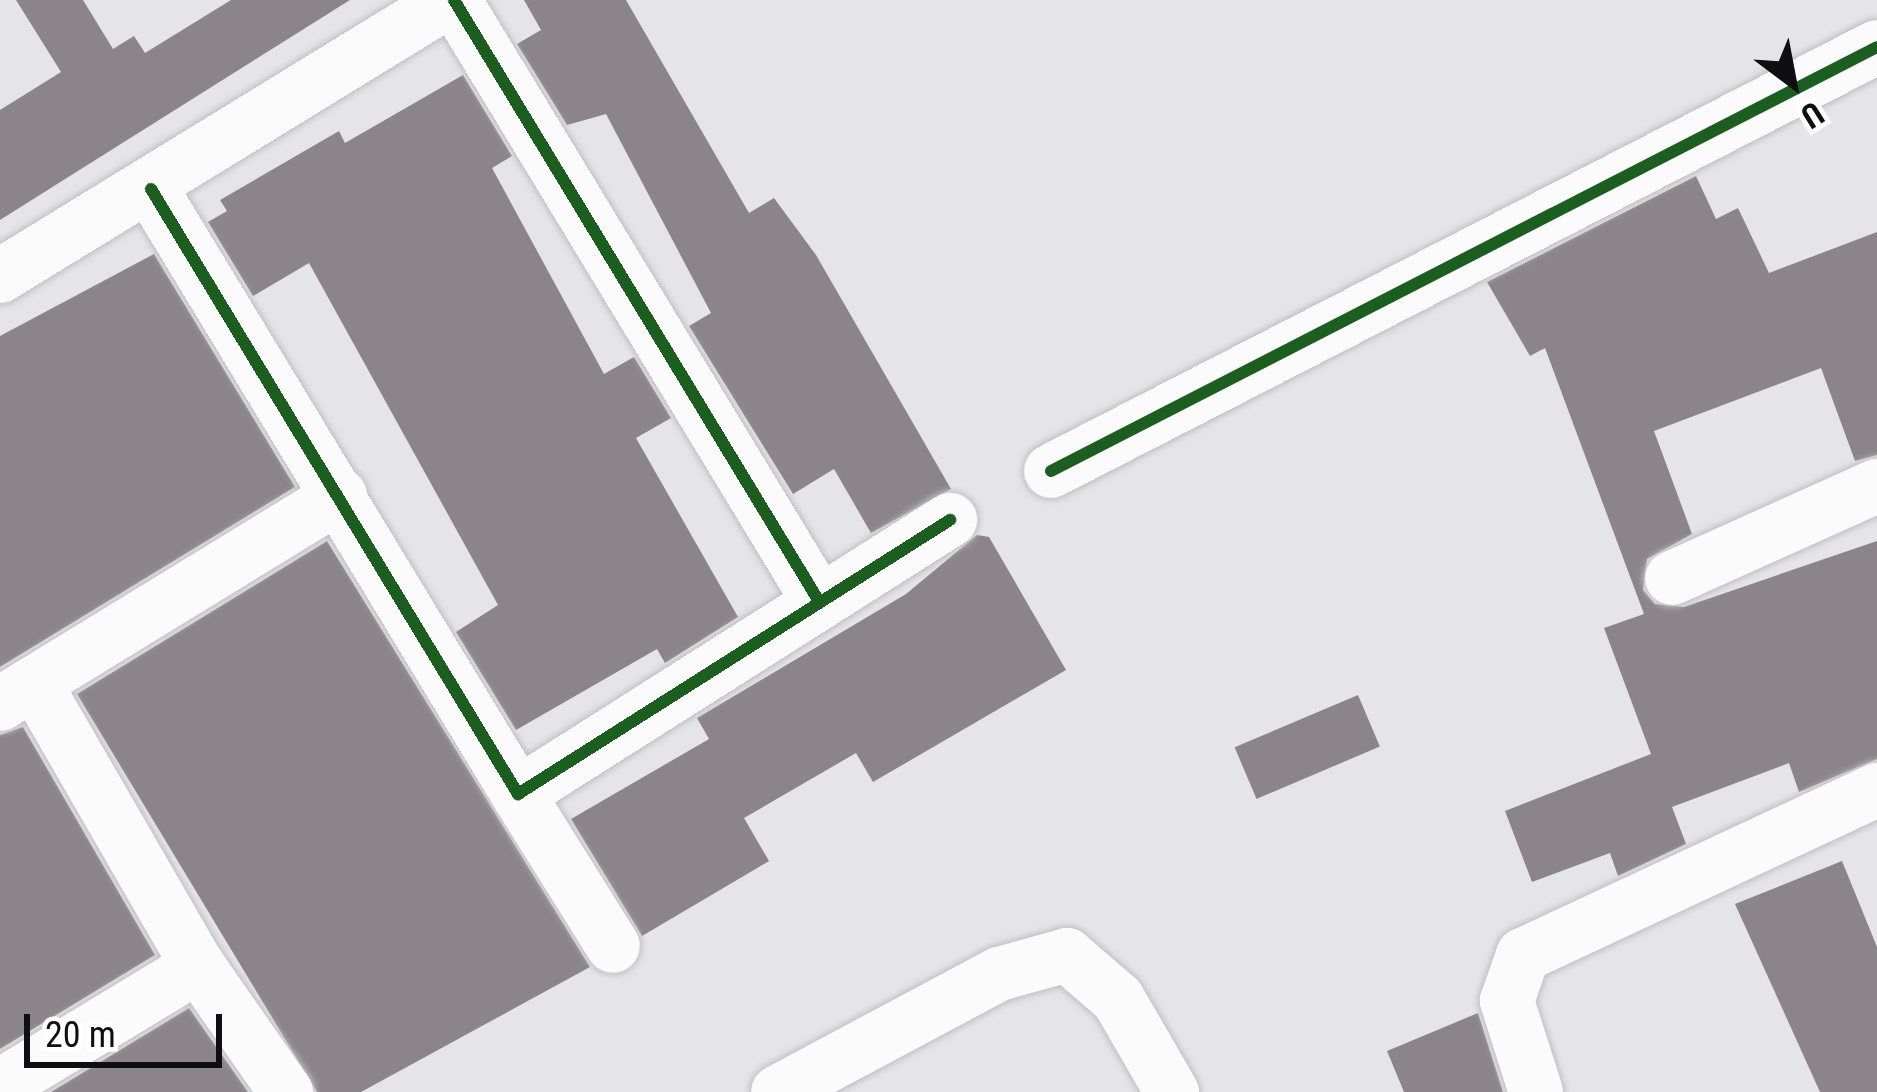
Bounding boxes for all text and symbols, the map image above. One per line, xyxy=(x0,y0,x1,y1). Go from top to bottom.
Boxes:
north arrow xyxy=(1733,24,1853,144)
text: U xyxy=(1794,93,1831,136)
scale bar xyxy=(30,990,228,1064)
text: 20 m xyxy=(45,1014,116,1056)

